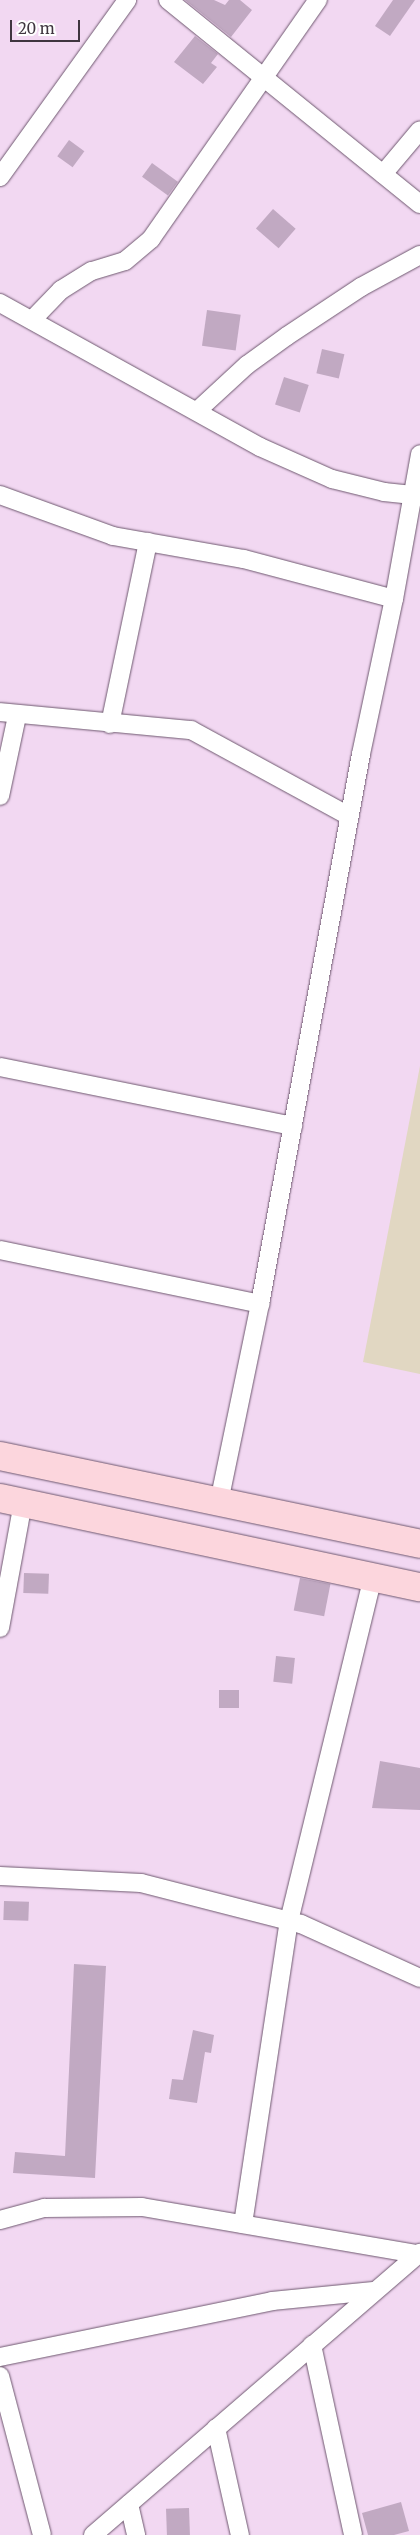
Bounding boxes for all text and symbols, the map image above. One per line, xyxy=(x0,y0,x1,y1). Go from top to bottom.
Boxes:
scale bar xyxy=(12,10,82,42)
text: 20 m xyxy=(18,19,55,38)

